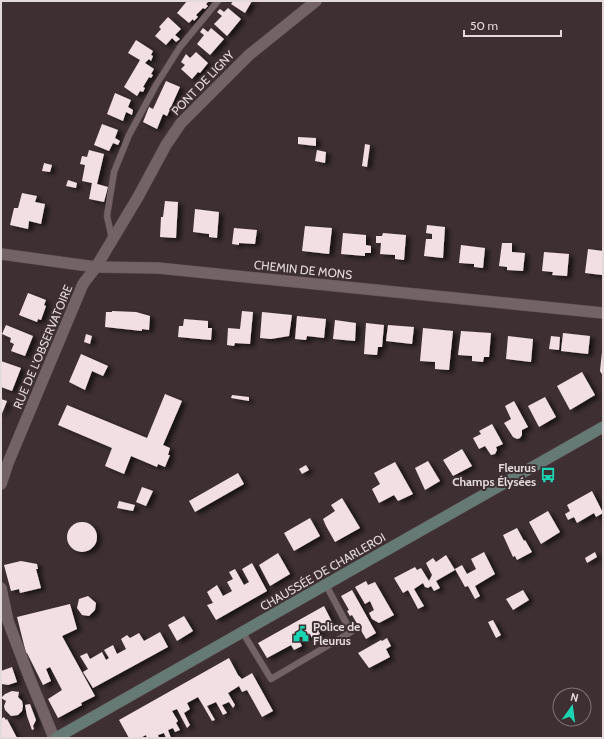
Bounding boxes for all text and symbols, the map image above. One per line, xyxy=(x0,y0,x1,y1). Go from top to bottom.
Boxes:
scale bar xyxy=(464,12,561,38)
text: 50 m xyxy=(470,18,498,33)
street label: PONT DE LIGNY xyxy=(168,47,237,118)
street label: CHEMIN DE MONS xyxy=(253,257,353,282)
street label: RUE DE L'OBSERVATOIRE xyxy=(10,282,76,411)
place label: Fleurus Champs Élysées xyxy=(452,460,536,489)
bus stop icon: Fleurus Champs Élysées xyxy=(539,466,557,484)
street label: CHAUSSÉE DE CHARLEROI xyxy=(257,529,388,614)
place label: Police de Fleurus xyxy=(313,619,360,648)
public building icon: Police de Fleurus xyxy=(292,625,310,643)
north arrow xyxy=(552,687,592,727)
text: N xyxy=(569,690,580,705)

